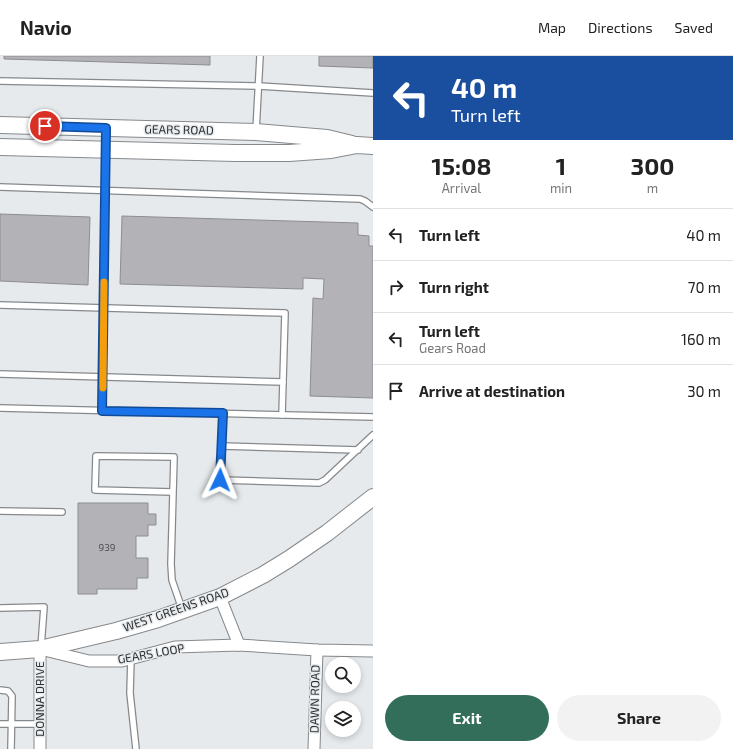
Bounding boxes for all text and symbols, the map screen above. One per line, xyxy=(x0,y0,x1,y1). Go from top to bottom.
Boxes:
text: Navio xyxy=(20,16,72,39)
text: Map xyxy=(538,19,566,36)
text: Directions xyxy=(588,19,653,36)
text: Saved xyxy=(675,19,713,36)
text: 40 m xyxy=(451,70,517,104)
icon: left xyxy=(385,72,437,124)
text: Turn left xyxy=(451,104,521,126)
pin xyxy=(28,109,62,143)
icon: arrive xyxy=(34,115,56,137)
street label: GEARS ROAD xyxy=(144,121,214,137)
text: 15:08 xyxy=(432,151,491,180)
text: 1 xyxy=(556,151,566,180)
text: 300 xyxy=(631,151,674,180)
text: Arrival xyxy=(442,180,481,196)
text: min xyxy=(550,180,572,196)
text: m xyxy=(647,180,658,196)
icon: left xyxy=(385,224,407,246)
text: Turn left xyxy=(419,226,480,244)
text: 40 m xyxy=(686,226,721,244)
icon: right xyxy=(385,276,407,298)
text: Turn right xyxy=(419,278,489,296)
text: 70 m xyxy=(688,278,721,296)
text: Turn left xyxy=(419,322,480,340)
icon: left xyxy=(385,328,407,350)
text: 160 m xyxy=(681,330,721,348)
text: Gears Road xyxy=(419,340,486,356)
icon: arrive xyxy=(385,380,407,402)
text: Arrive at destination xyxy=(419,382,565,400)
text: 30 m xyxy=(687,382,721,400)
position arrow xyxy=(199,459,241,501)
house number: 939 xyxy=(99,541,116,553)
street label: WEST GREENS ROAD xyxy=(121,584,231,634)
street label: GEARS LOOP xyxy=(116,640,185,666)
map controls xyxy=(325,657,361,737)
button: search xyxy=(325,657,361,693)
street label: DONNA DRIVE xyxy=(32,661,46,737)
street label: DAWN ROAD xyxy=(306,665,322,733)
button: Exit xyxy=(385,695,549,741)
button: Share xyxy=(557,695,721,741)
button: layers xyxy=(325,701,361,737)

